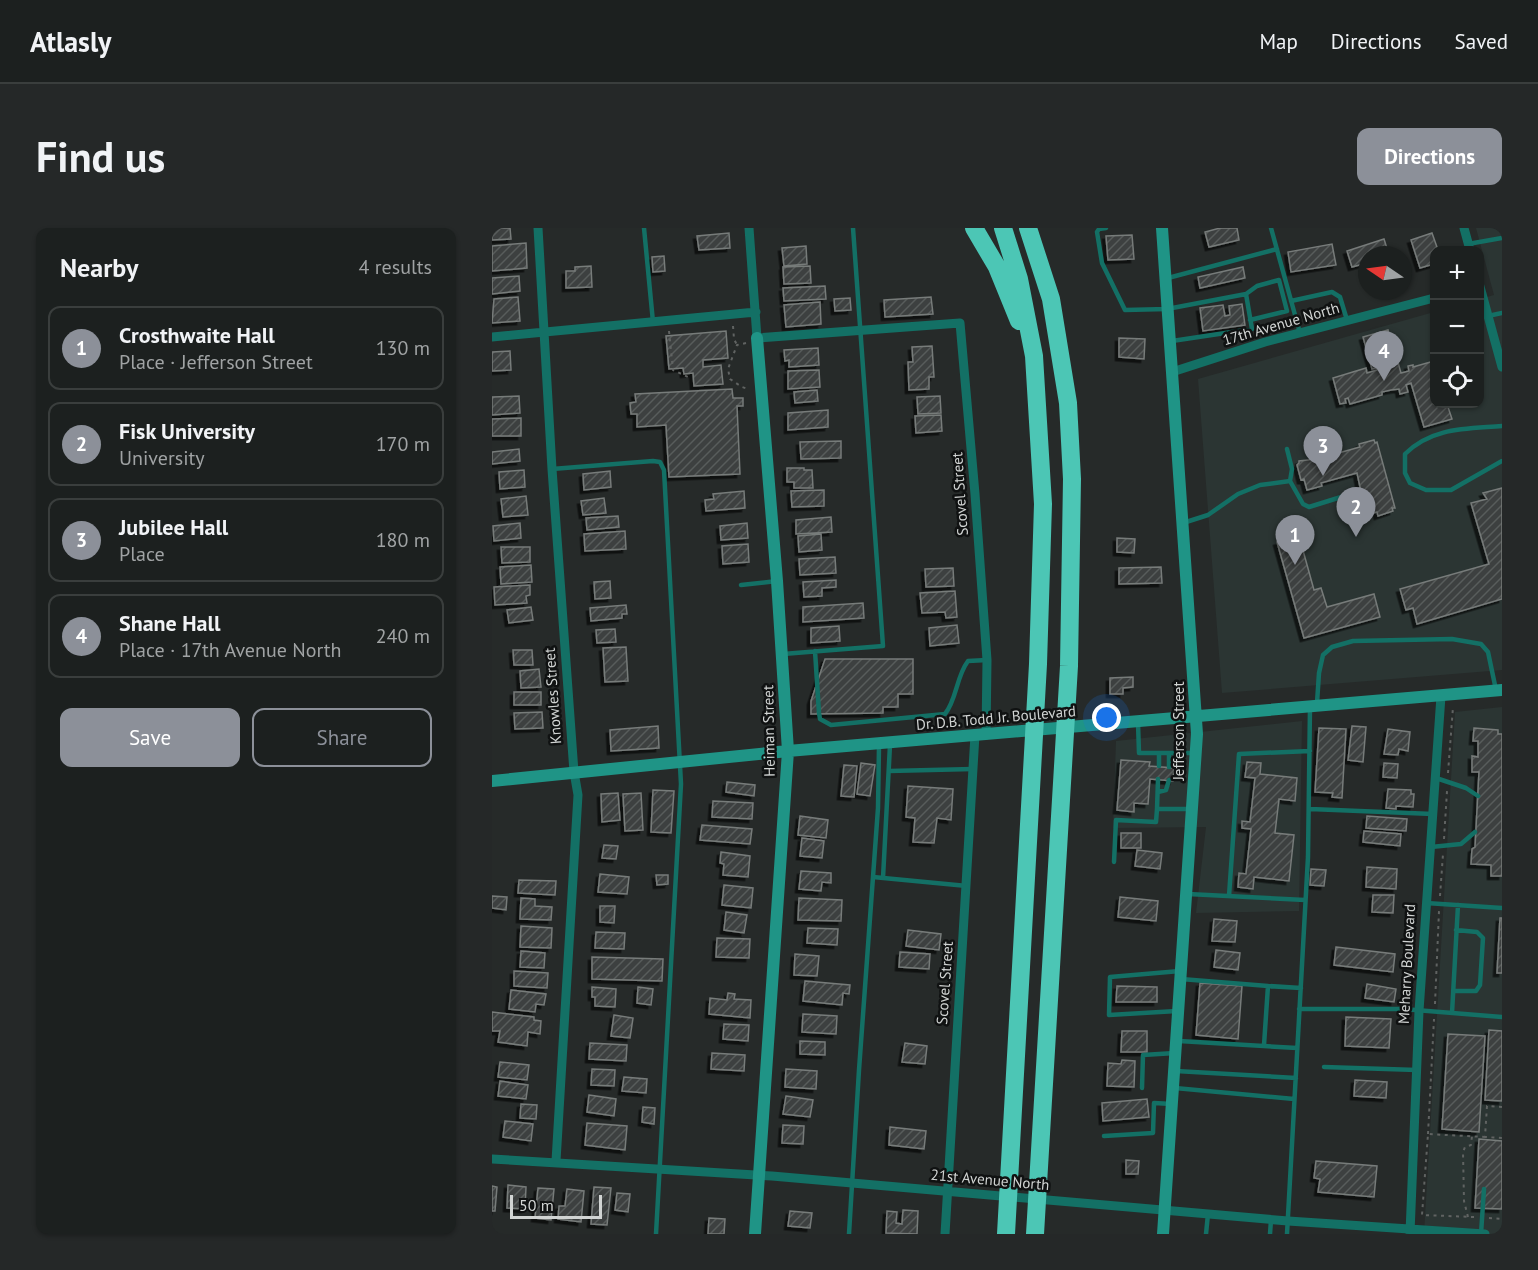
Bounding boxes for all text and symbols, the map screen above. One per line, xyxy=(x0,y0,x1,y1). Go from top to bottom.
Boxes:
text: Atlasly xyxy=(30,23,112,60)
text: Map xyxy=(1259,28,1298,55)
text: Directions xyxy=(1331,28,1422,55)
text: Saved xyxy=(1455,28,1508,55)
button: Directions xyxy=(1357,128,1502,185)
text: Find us xyxy=(36,129,165,184)
north arrow xyxy=(1358,246,1412,300)
map controls xyxy=(1430,246,1484,408)
button: + xyxy=(1430,246,1484,300)
text: Nearby xyxy=(60,251,138,284)
text: 4 results xyxy=(359,254,432,280)
street label: 17th Avenue North xyxy=(1220,298,1341,349)
button: − xyxy=(1430,300,1484,354)
text: Crosthwaite Hall xyxy=(119,321,275,349)
pin: 4 xyxy=(1364,332,1404,381)
text: 1 xyxy=(76,335,87,361)
text: 130 m xyxy=(376,335,430,361)
text: Place · Jefferson Street xyxy=(119,349,313,375)
button: locate xyxy=(1430,354,1484,408)
text: Fisk University xyxy=(119,417,255,445)
pin: 3 xyxy=(1304,426,1342,476)
text: 2 xyxy=(76,431,87,457)
text: 170 m xyxy=(376,431,430,457)
text: University xyxy=(119,445,205,471)
street label: Scovel Street xyxy=(947,452,972,536)
pin: 2 xyxy=(1336,488,1376,537)
text: Jubilee Hall xyxy=(119,513,228,541)
pin: 1 xyxy=(1276,516,1314,565)
text: 3 xyxy=(76,527,87,553)
text: 180 m xyxy=(376,527,430,553)
text: Place xyxy=(119,541,165,567)
text: Shane Hall xyxy=(119,609,220,637)
text: 4 xyxy=(76,623,87,649)
text: 240 m xyxy=(376,623,430,649)
text: Place · 17th Avenue North xyxy=(119,637,342,663)
street label: Knowles Street xyxy=(540,647,565,745)
street label: Jefferson Street xyxy=(1169,682,1188,782)
street label: Heiman Street xyxy=(758,685,779,777)
street label: Dr. D.B. Todd Jr. Boulevard xyxy=(915,701,1077,734)
your location xyxy=(1092,703,1121,732)
button: Save xyxy=(60,708,240,767)
button: Share xyxy=(252,708,432,767)
street label: Meharry Boulevard xyxy=(1394,903,1419,1024)
street label: Scovel Street xyxy=(932,941,957,1025)
street label: 21st Avenue North xyxy=(930,1165,1050,1194)
scale bar xyxy=(510,1192,602,1220)
text: 50 m xyxy=(519,1195,554,1215)

